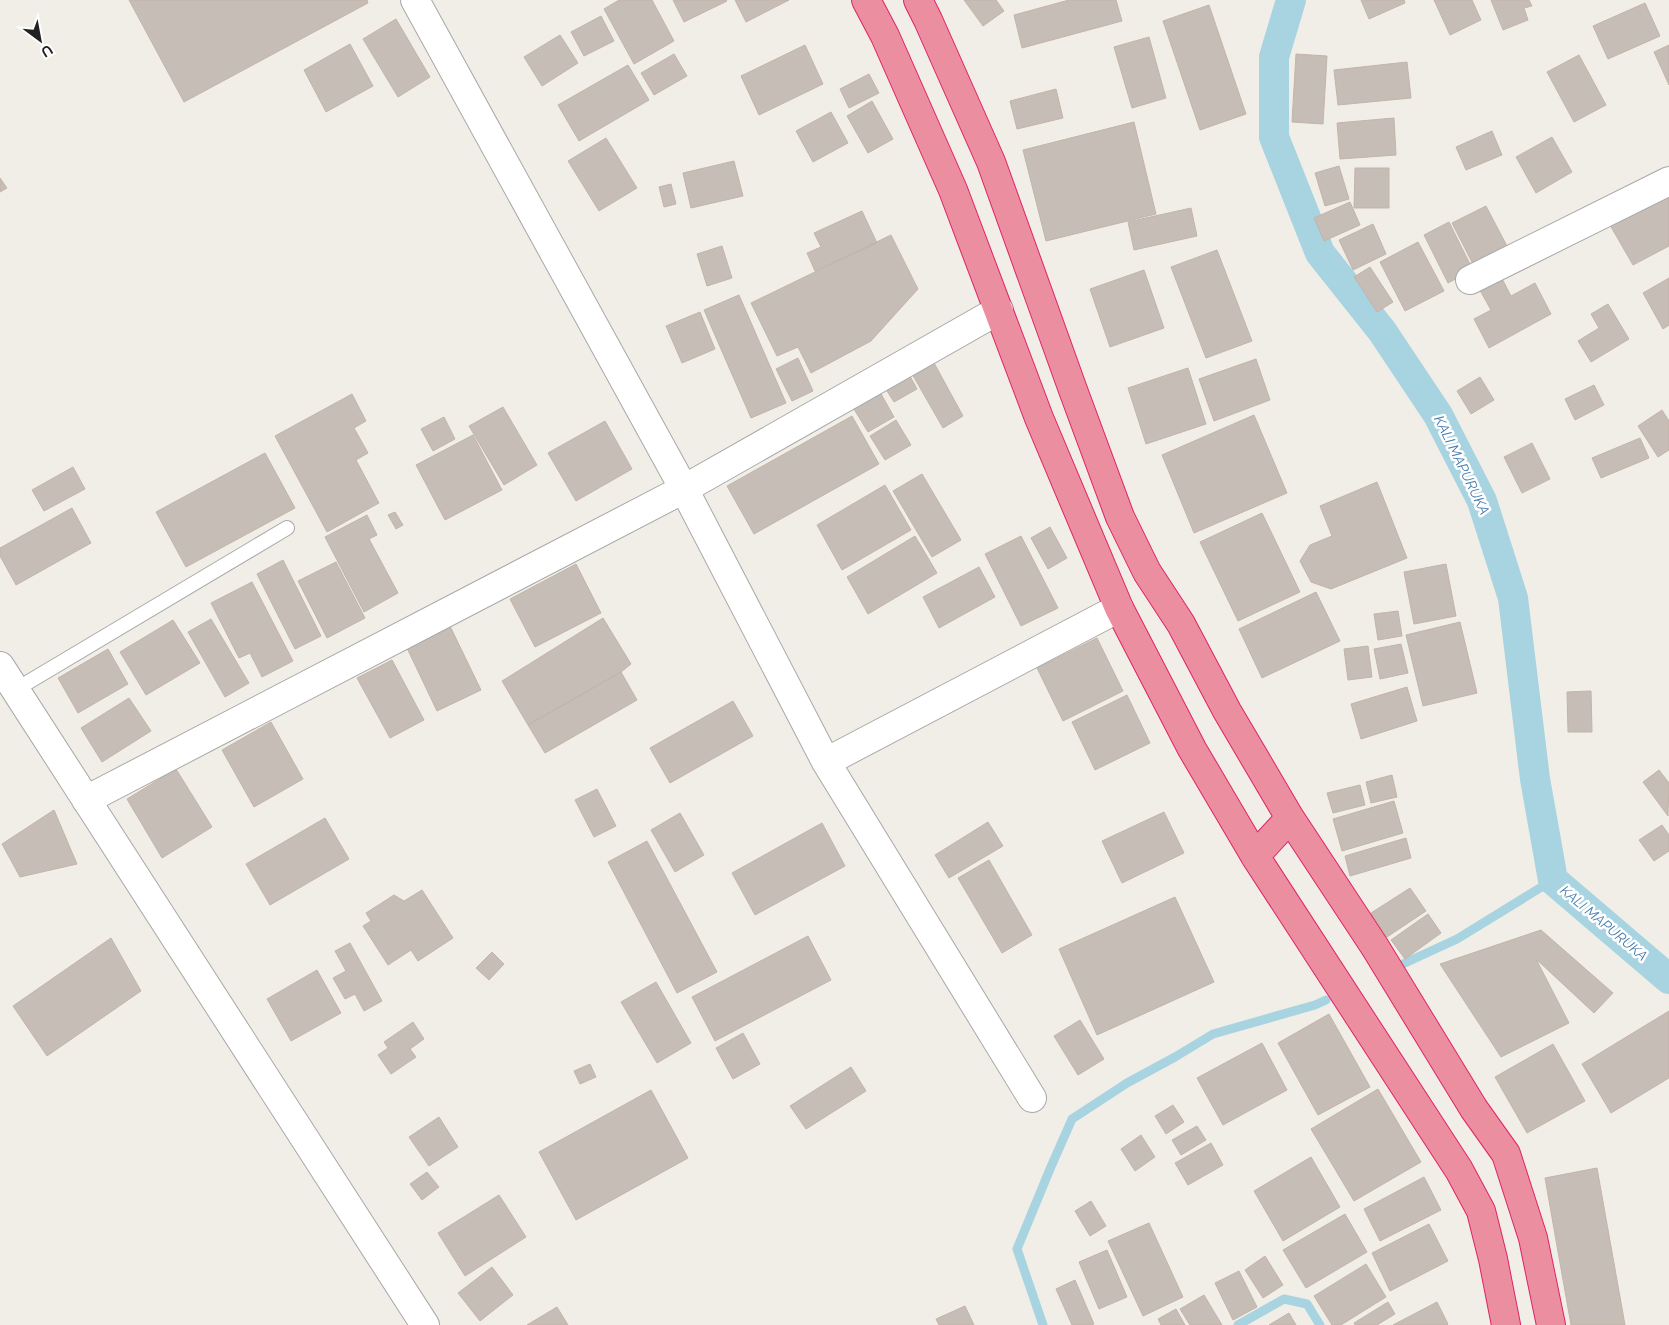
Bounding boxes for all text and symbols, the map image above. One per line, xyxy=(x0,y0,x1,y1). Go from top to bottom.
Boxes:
north arrow xyxy=(15,15,65,65)
text: U xyxy=(38,41,56,61)
water label: KALI MAPURUKA xyxy=(1431,413,1493,517)
water label: KALI MAPURUKA xyxy=(1557,882,1651,964)

